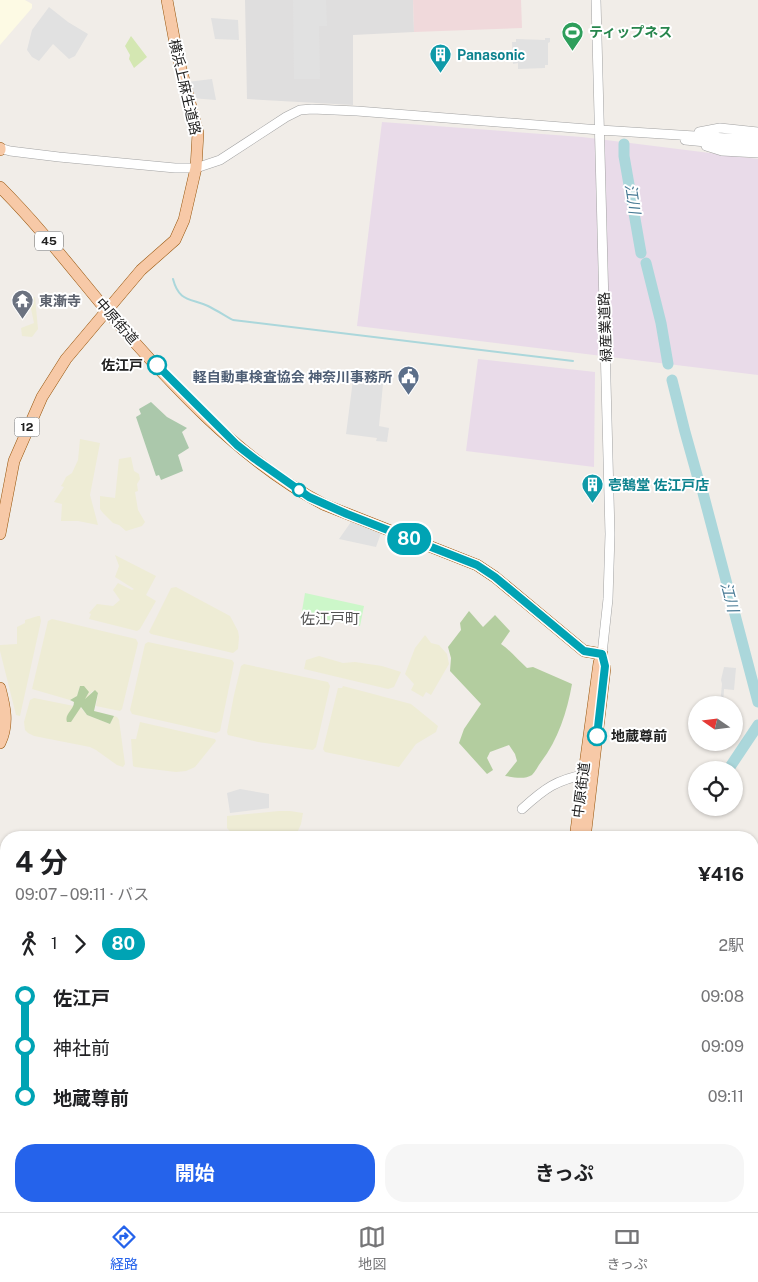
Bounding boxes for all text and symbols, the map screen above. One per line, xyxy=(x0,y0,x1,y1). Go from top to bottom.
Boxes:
sports icon: ティップネス xyxy=(561,20,585,51)
place label: ティップネス xyxy=(589,24,672,40)
street label: 横浜上麻生道路 xyxy=(166,37,204,137)
building icon: Panasonic xyxy=(429,43,453,74)
place label: Panasonic xyxy=(457,47,525,63)
water label: 江川 xyxy=(622,183,644,217)
road number: 45 xyxy=(35,232,63,250)
temple icon: 東漸寺 xyxy=(11,289,35,320)
street label: 緑産業道路 xyxy=(596,292,614,362)
place label: 東漸寺 xyxy=(39,293,81,309)
street label: 中原街道 xyxy=(93,295,141,347)
marker: 佐江戸 xyxy=(147,355,167,375)
place label: 佐江戸 xyxy=(101,357,143,373)
public building icon: 軽自動車検査協会 神奈川事務所 xyxy=(396,365,420,396)
place label: 軽自動車検査協会 神奈川事務所 xyxy=(193,369,392,385)
road number: 12 xyxy=(15,418,40,437)
building icon: 壱鵠堂 佐江戸店 xyxy=(580,473,604,504)
place label: 壱鵠堂 佐江戸店 xyxy=(608,477,709,493)
unlabelled marker xyxy=(292,483,306,497)
line badge: 80 xyxy=(386,523,432,555)
text: 80 xyxy=(397,528,421,549)
water label: 江川 xyxy=(718,580,743,616)
district label: 佐江戸町 xyxy=(300,610,360,627)
north arrow xyxy=(688,696,742,751)
map controls xyxy=(688,696,743,816)
marker: 地蔵尊前 xyxy=(587,726,607,746)
place label: 地蔵尊前 xyxy=(611,728,667,744)
street label: 中原街道 xyxy=(570,761,592,819)
button: locate xyxy=(688,761,743,816)
text: 4 分 xyxy=(15,845,68,878)
text: ¥416 xyxy=(698,863,744,885)
text: 09:07 – 09:11 · バス xyxy=(15,885,149,904)
icon: walk xyxy=(15,930,43,958)
icon: forward xyxy=(66,930,94,958)
text: 80 xyxy=(112,933,135,954)
text: 1 xyxy=(51,934,58,953)
text: 2駅 xyxy=(718,936,744,955)
text: 佐江戸 xyxy=(53,987,110,1009)
text: 09:08 xyxy=(701,987,744,1006)
text: 神社前 xyxy=(53,1037,110,1059)
text: 09:09 xyxy=(701,1037,744,1056)
text: 地蔵尊前 xyxy=(53,1087,129,1109)
text: 09:11 xyxy=(708,1087,744,1106)
button: 開始 xyxy=(15,1144,375,1202)
button: きっぷ xyxy=(385,1144,744,1202)
tab: 経路 xyxy=(110,1223,138,1273)
tab: 地図 xyxy=(358,1223,386,1273)
tab: きっぷ xyxy=(606,1223,648,1273)

